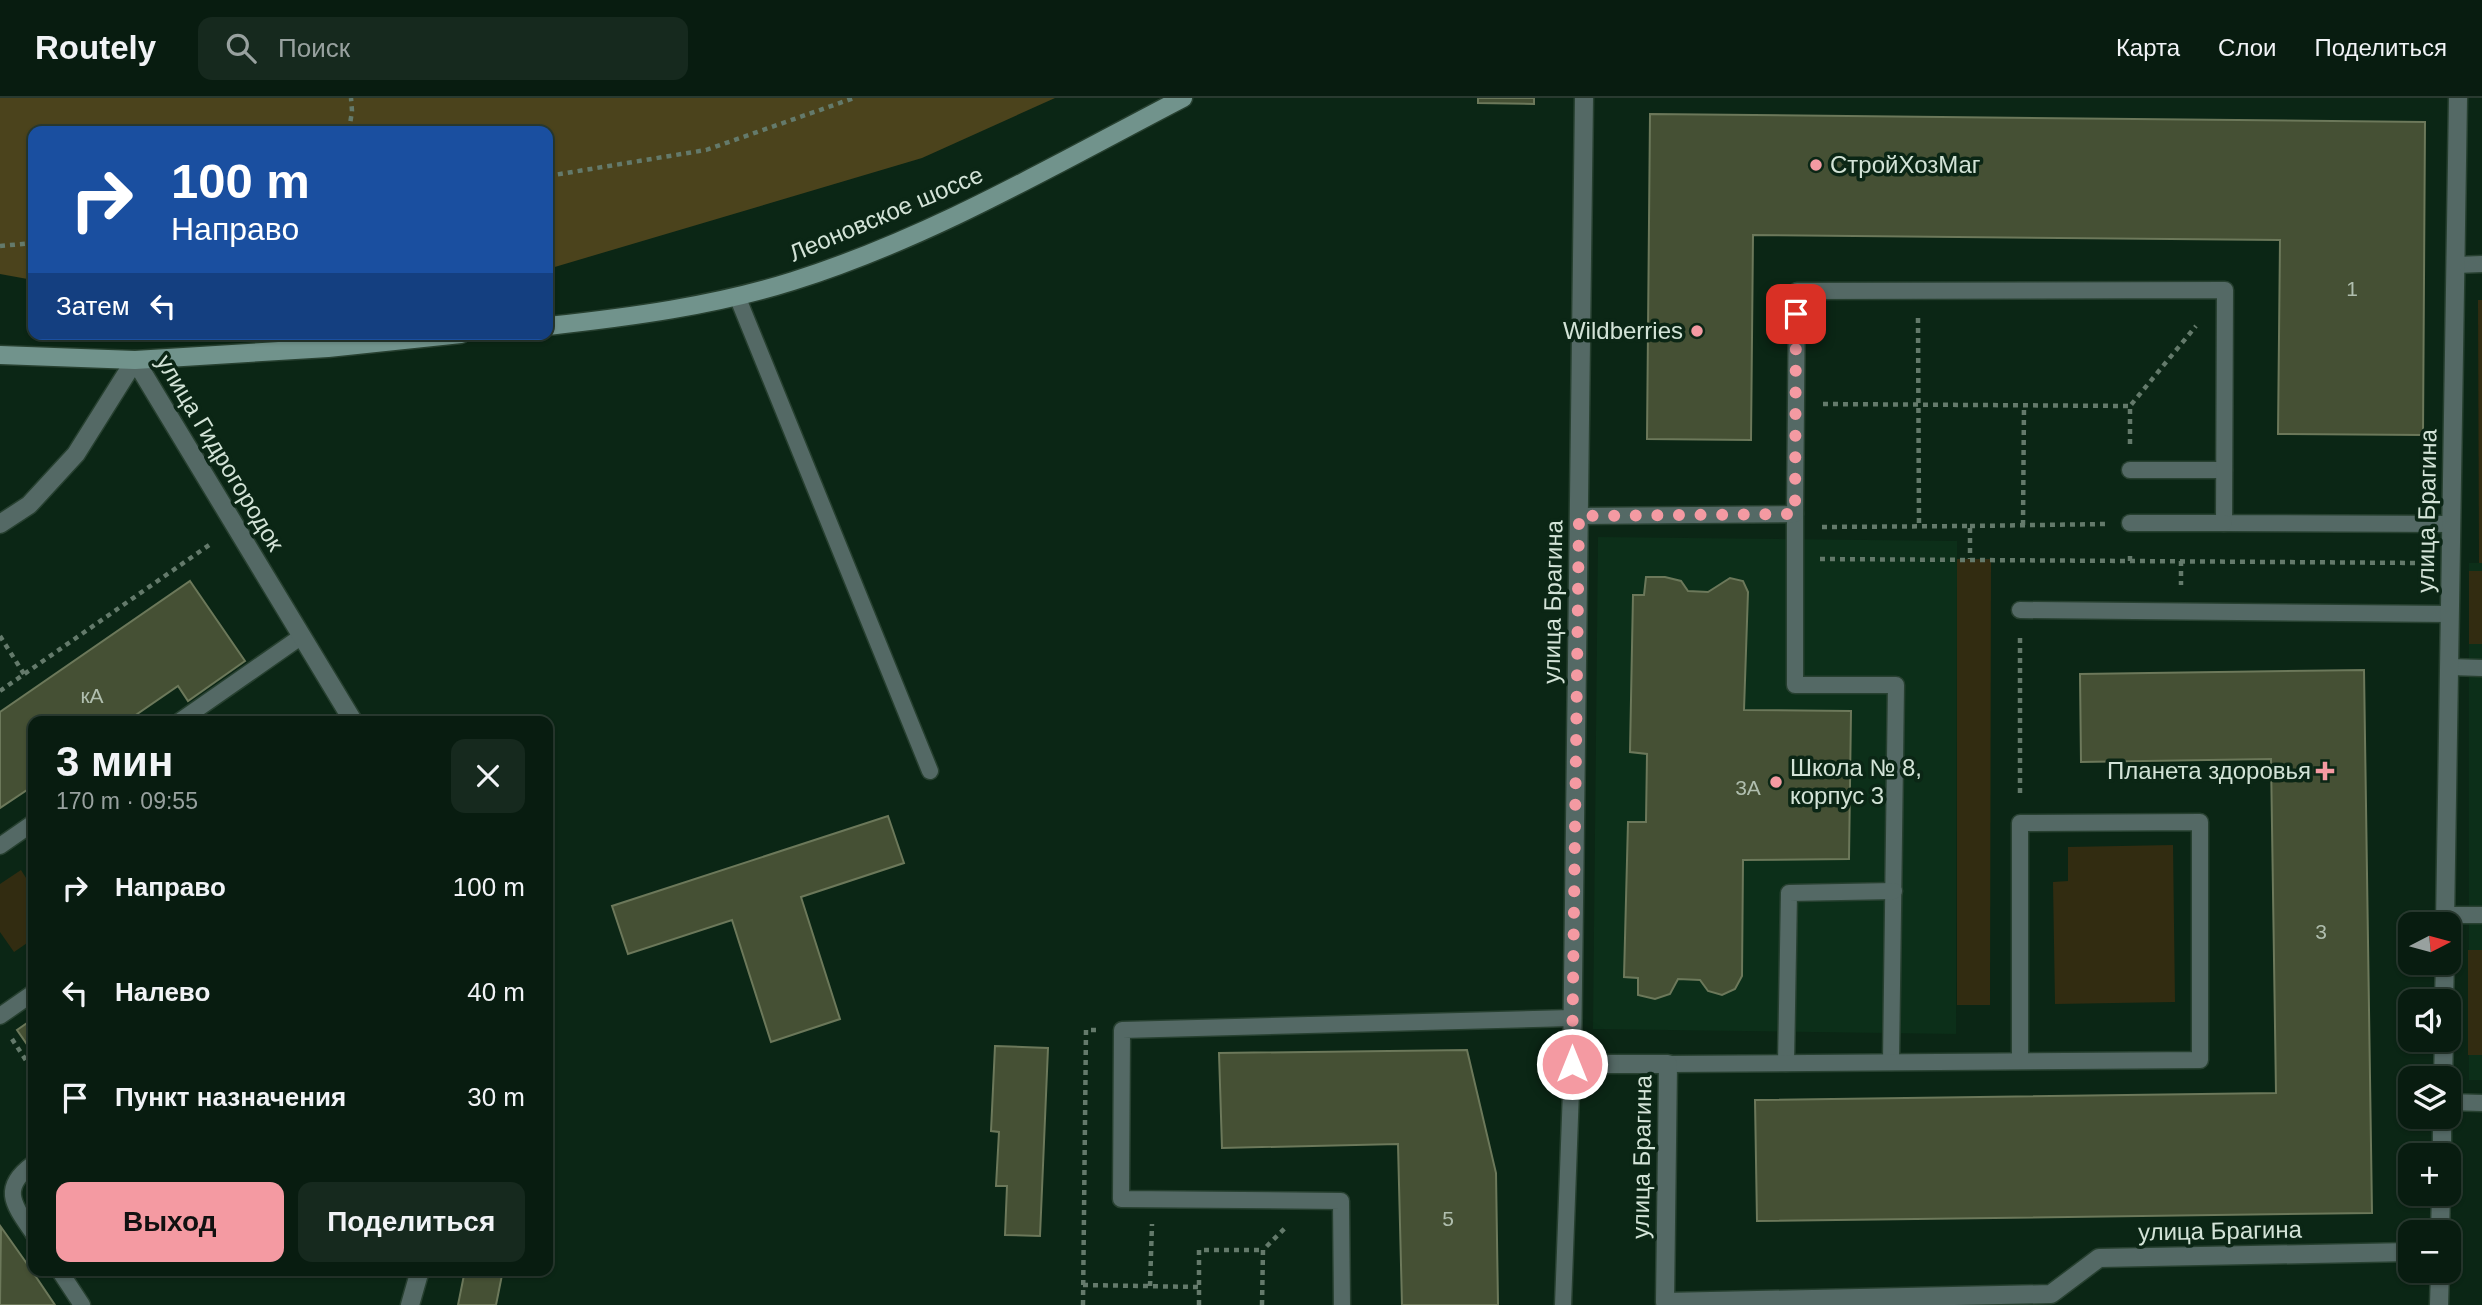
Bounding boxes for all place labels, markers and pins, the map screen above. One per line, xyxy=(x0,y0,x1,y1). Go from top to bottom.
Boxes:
place label: СтройХозМаг xyxy=(1830,151,1981,178)
marker: СтройХозМаг xyxy=(1808,157,1824,173)
pin xyxy=(1766,284,1826,344)
place label: Wildberries xyxy=(1563,317,1683,344)
marker: Wildberries xyxy=(1689,323,1705,339)
place label: Школа № 8, корпус 3 xyxy=(1790,754,1922,809)
place label: Планета здоровья xyxy=(2107,757,2311,784)
marker: Планета здоровья xyxy=(2317,763,2333,779)
marker: Школа № 8, корпус 3 xyxy=(1768,774,1784,790)

